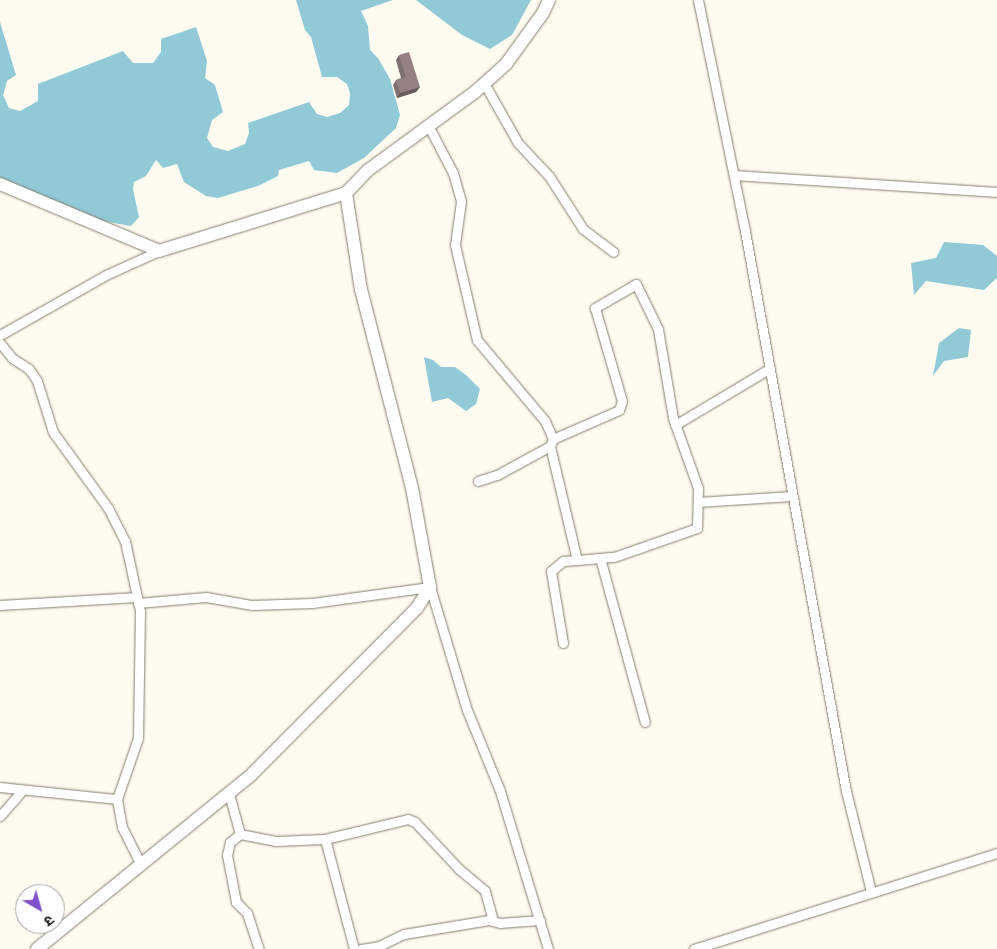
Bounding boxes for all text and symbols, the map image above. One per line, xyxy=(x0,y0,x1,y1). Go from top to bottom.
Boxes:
north arrow xyxy=(15,884,65,934)
text: उ xyxy=(40,911,57,930)

